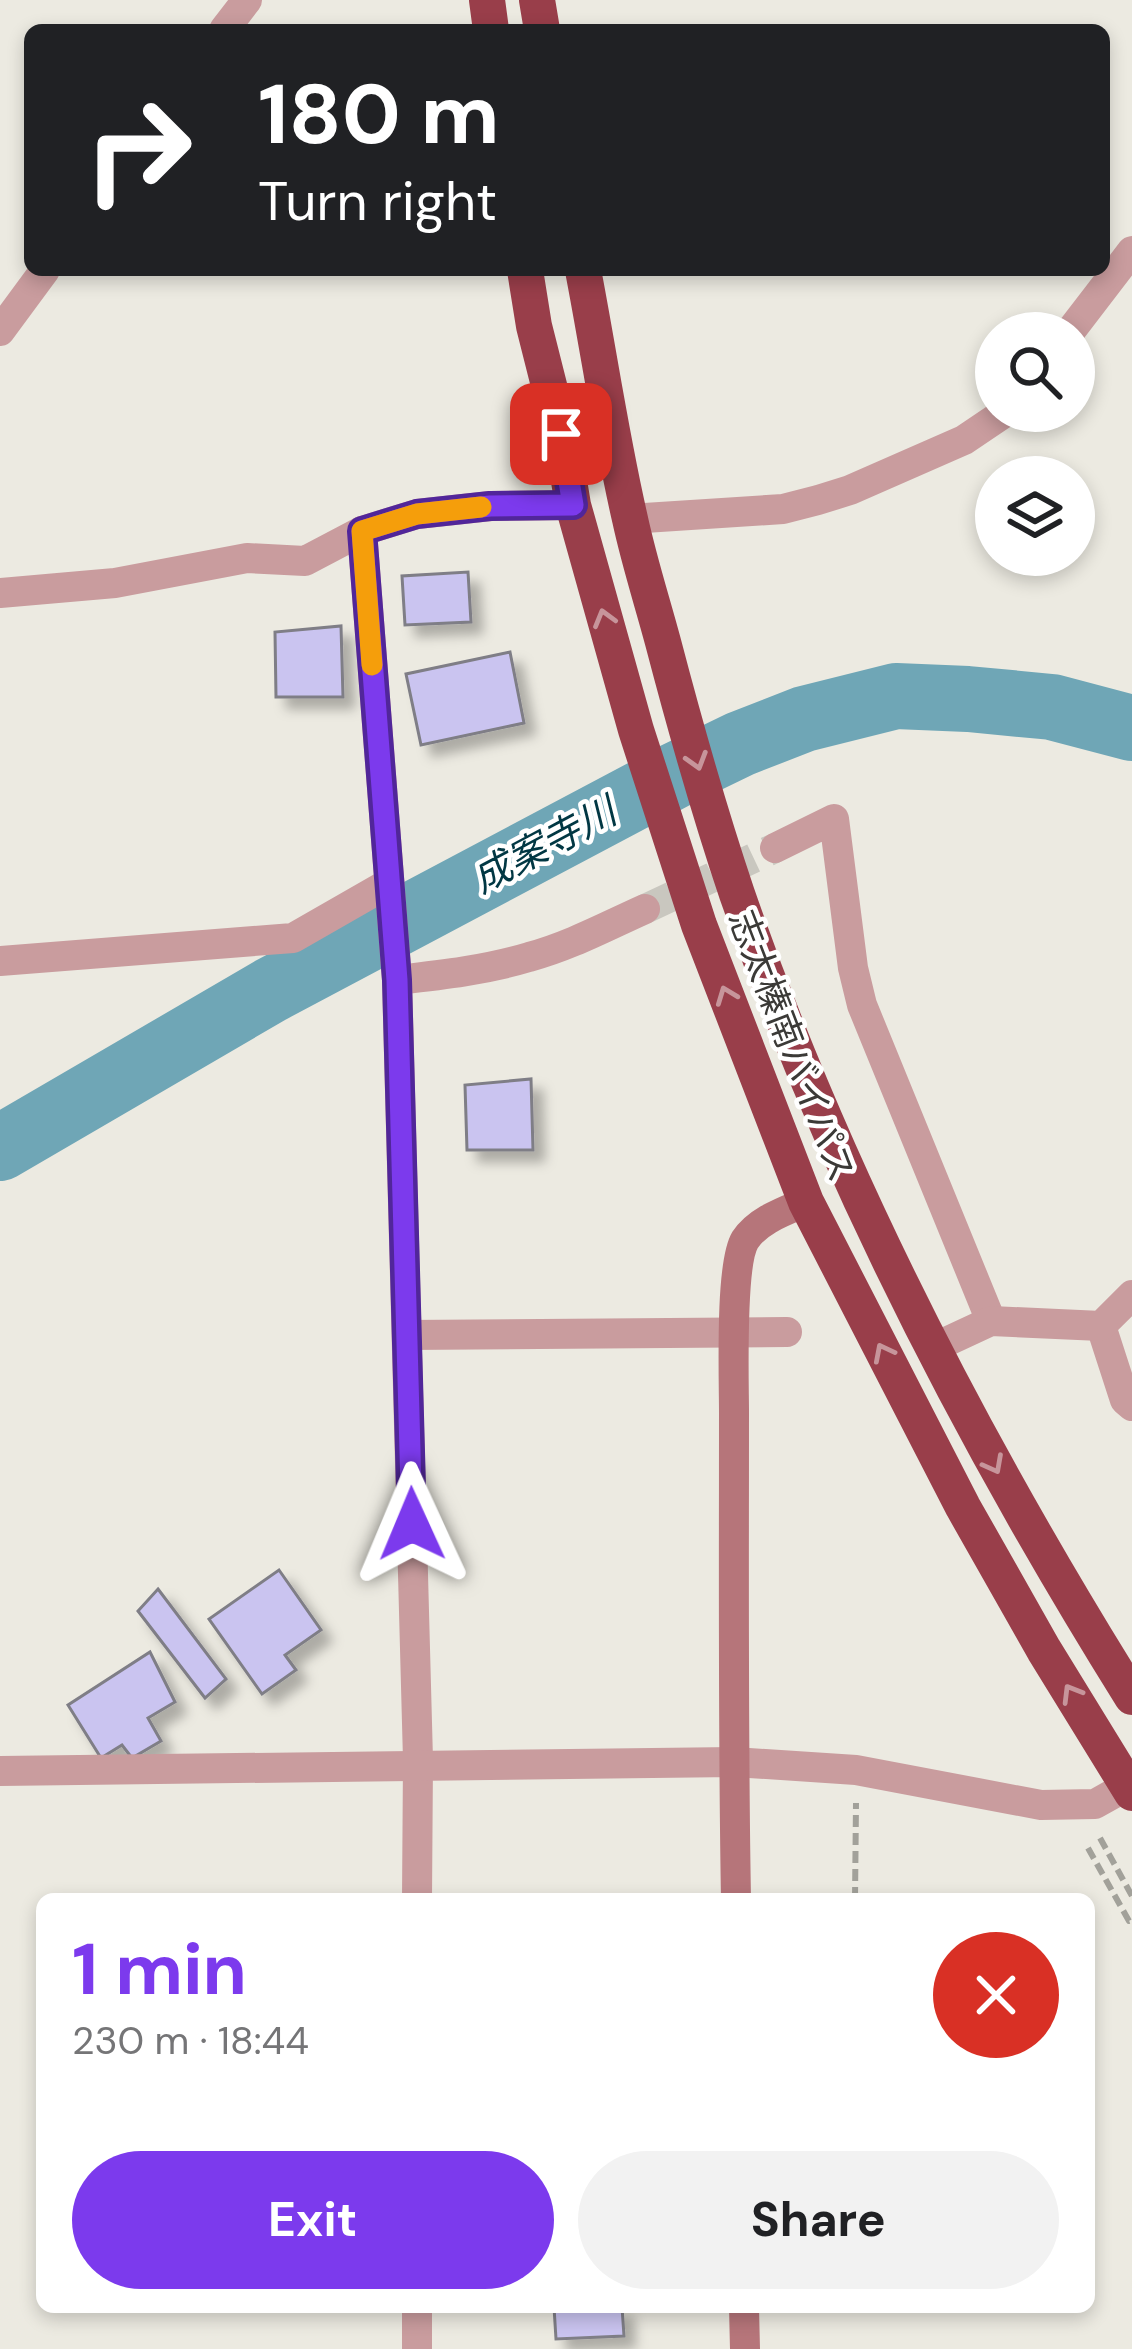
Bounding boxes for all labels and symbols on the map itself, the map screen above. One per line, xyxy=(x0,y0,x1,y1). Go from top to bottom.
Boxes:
pin xyxy=(510,383,612,485)
one-way arrow xyxy=(593,608,618,629)
one-way arrow xyxy=(683,750,708,771)
water label: 成案寺川 xyxy=(463,784,628,904)
street label: 志太榛南バイパス xyxy=(719,903,865,1189)
one-way arrow xyxy=(716,986,741,1007)
one-way arrow xyxy=(873,1343,897,1364)
one-way arrow xyxy=(980,1452,1003,1473)
position arrow xyxy=(349,1461,475,1587)
one-way arrow xyxy=(1063,1684,1085,1706)

